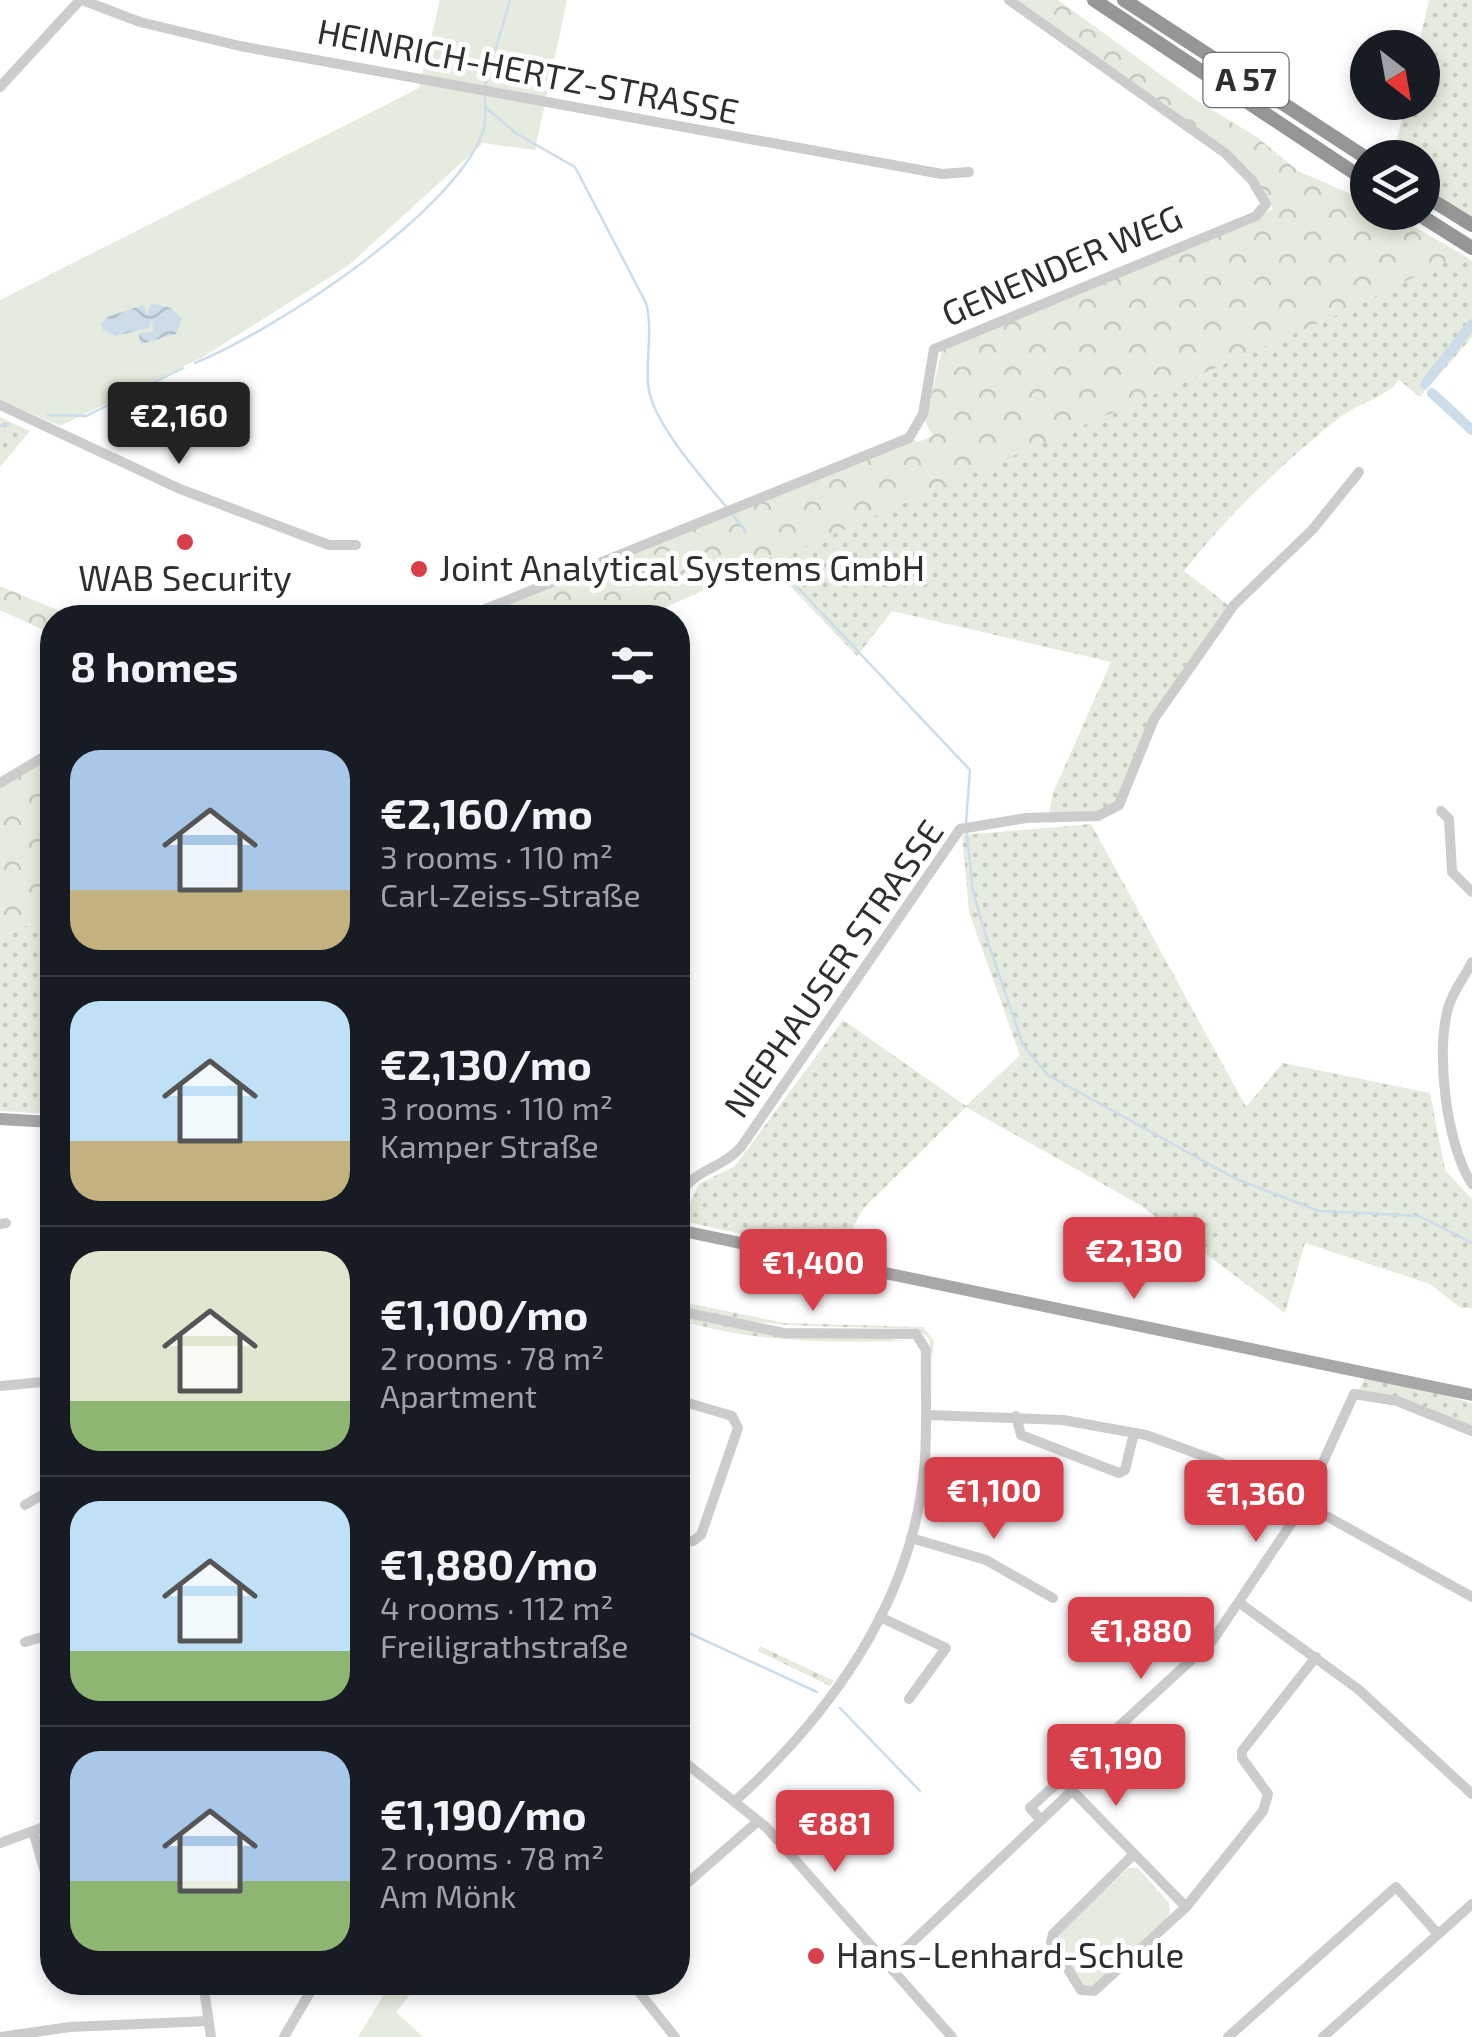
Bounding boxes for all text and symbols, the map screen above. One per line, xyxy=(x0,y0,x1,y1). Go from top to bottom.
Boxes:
street label: HEINRICH-HERTZ-STRASSE xyxy=(314,9,743,132)
north arrow xyxy=(1350,30,1440,120)
map controls xyxy=(1350,30,1440,230)
road number: A 57 xyxy=(1204,53,1288,107)
button: layers xyxy=(1350,140,1440,230)
street label: GENENDER WEG xyxy=(935,195,1188,334)
pin: €2,160 xyxy=(98,382,260,467)
text: €2,160 xyxy=(130,395,228,433)
marker: WAB Security xyxy=(174,531,196,553)
place label: Joint Analytical Systems GmbH xyxy=(439,546,925,588)
place label: WAB Security xyxy=(78,556,292,598)
marker: Joint Analytical Systems GmbH xyxy=(408,558,430,580)
icon: filters xyxy=(605,638,660,693)
text: 8 homes xyxy=(70,640,238,690)
text: €2,160/mo xyxy=(380,787,593,837)
icon: home xyxy=(150,790,270,910)
street label: NIEPHAUSER STRASSE xyxy=(714,811,951,1125)
text: 3 rooms · 110 m² xyxy=(380,837,613,875)
text: Carl-Zeiss-Straße xyxy=(380,875,641,913)
text: €2,130/mo xyxy=(380,1038,592,1088)
icon: home xyxy=(150,1041,270,1161)
text: 3 rooms · 110 m² xyxy=(380,1088,613,1126)
text: Kamper Straße xyxy=(380,1126,599,1164)
pin: €2,130 xyxy=(1053,1217,1215,1302)
pin: €1,400 xyxy=(732,1229,894,1314)
text: €2,130 xyxy=(1085,1230,1183,1268)
text: €1,400 xyxy=(762,1242,864,1280)
text: €1,100/mo xyxy=(380,1288,588,1338)
icon: home xyxy=(150,1291,270,1411)
text: 2 rooms · 78 m² xyxy=(380,1338,604,1376)
text: Apartment xyxy=(380,1376,537,1414)
pin: €1,100 xyxy=(913,1457,1075,1542)
pin: €1,360 xyxy=(1175,1460,1337,1545)
text: €1,100 xyxy=(947,1470,1041,1508)
text: €1,360 xyxy=(1206,1473,1306,1511)
text: €1,880/mo xyxy=(380,1538,598,1588)
icon: home xyxy=(150,1541,270,1661)
text: 4 rooms · 112 m² xyxy=(380,1588,614,1626)
pin: €1,880 xyxy=(1060,1597,1222,1682)
text: €1,880 xyxy=(1090,1610,1192,1648)
text: Freiligrathstraße xyxy=(380,1626,628,1664)
pin: €1,190 xyxy=(1035,1724,1197,1809)
text: €1,190 xyxy=(1069,1737,1163,1775)
text: €1,190/mo xyxy=(380,1788,587,1838)
pin: €881 xyxy=(776,1790,894,1875)
icon: home xyxy=(150,1791,270,1911)
text: €881 xyxy=(798,1803,872,1841)
text: 2 rooms · 78 m² xyxy=(380,1838,604,1876)
text: Am Mönk xyxy=(380,1876,516,1914)
place label: Hans-Lenhard-Schule xyxy=(836,1933,1184,1975)
marker: Hans-Lenhard-Schule xyxy=(805,1945,827,1967)

